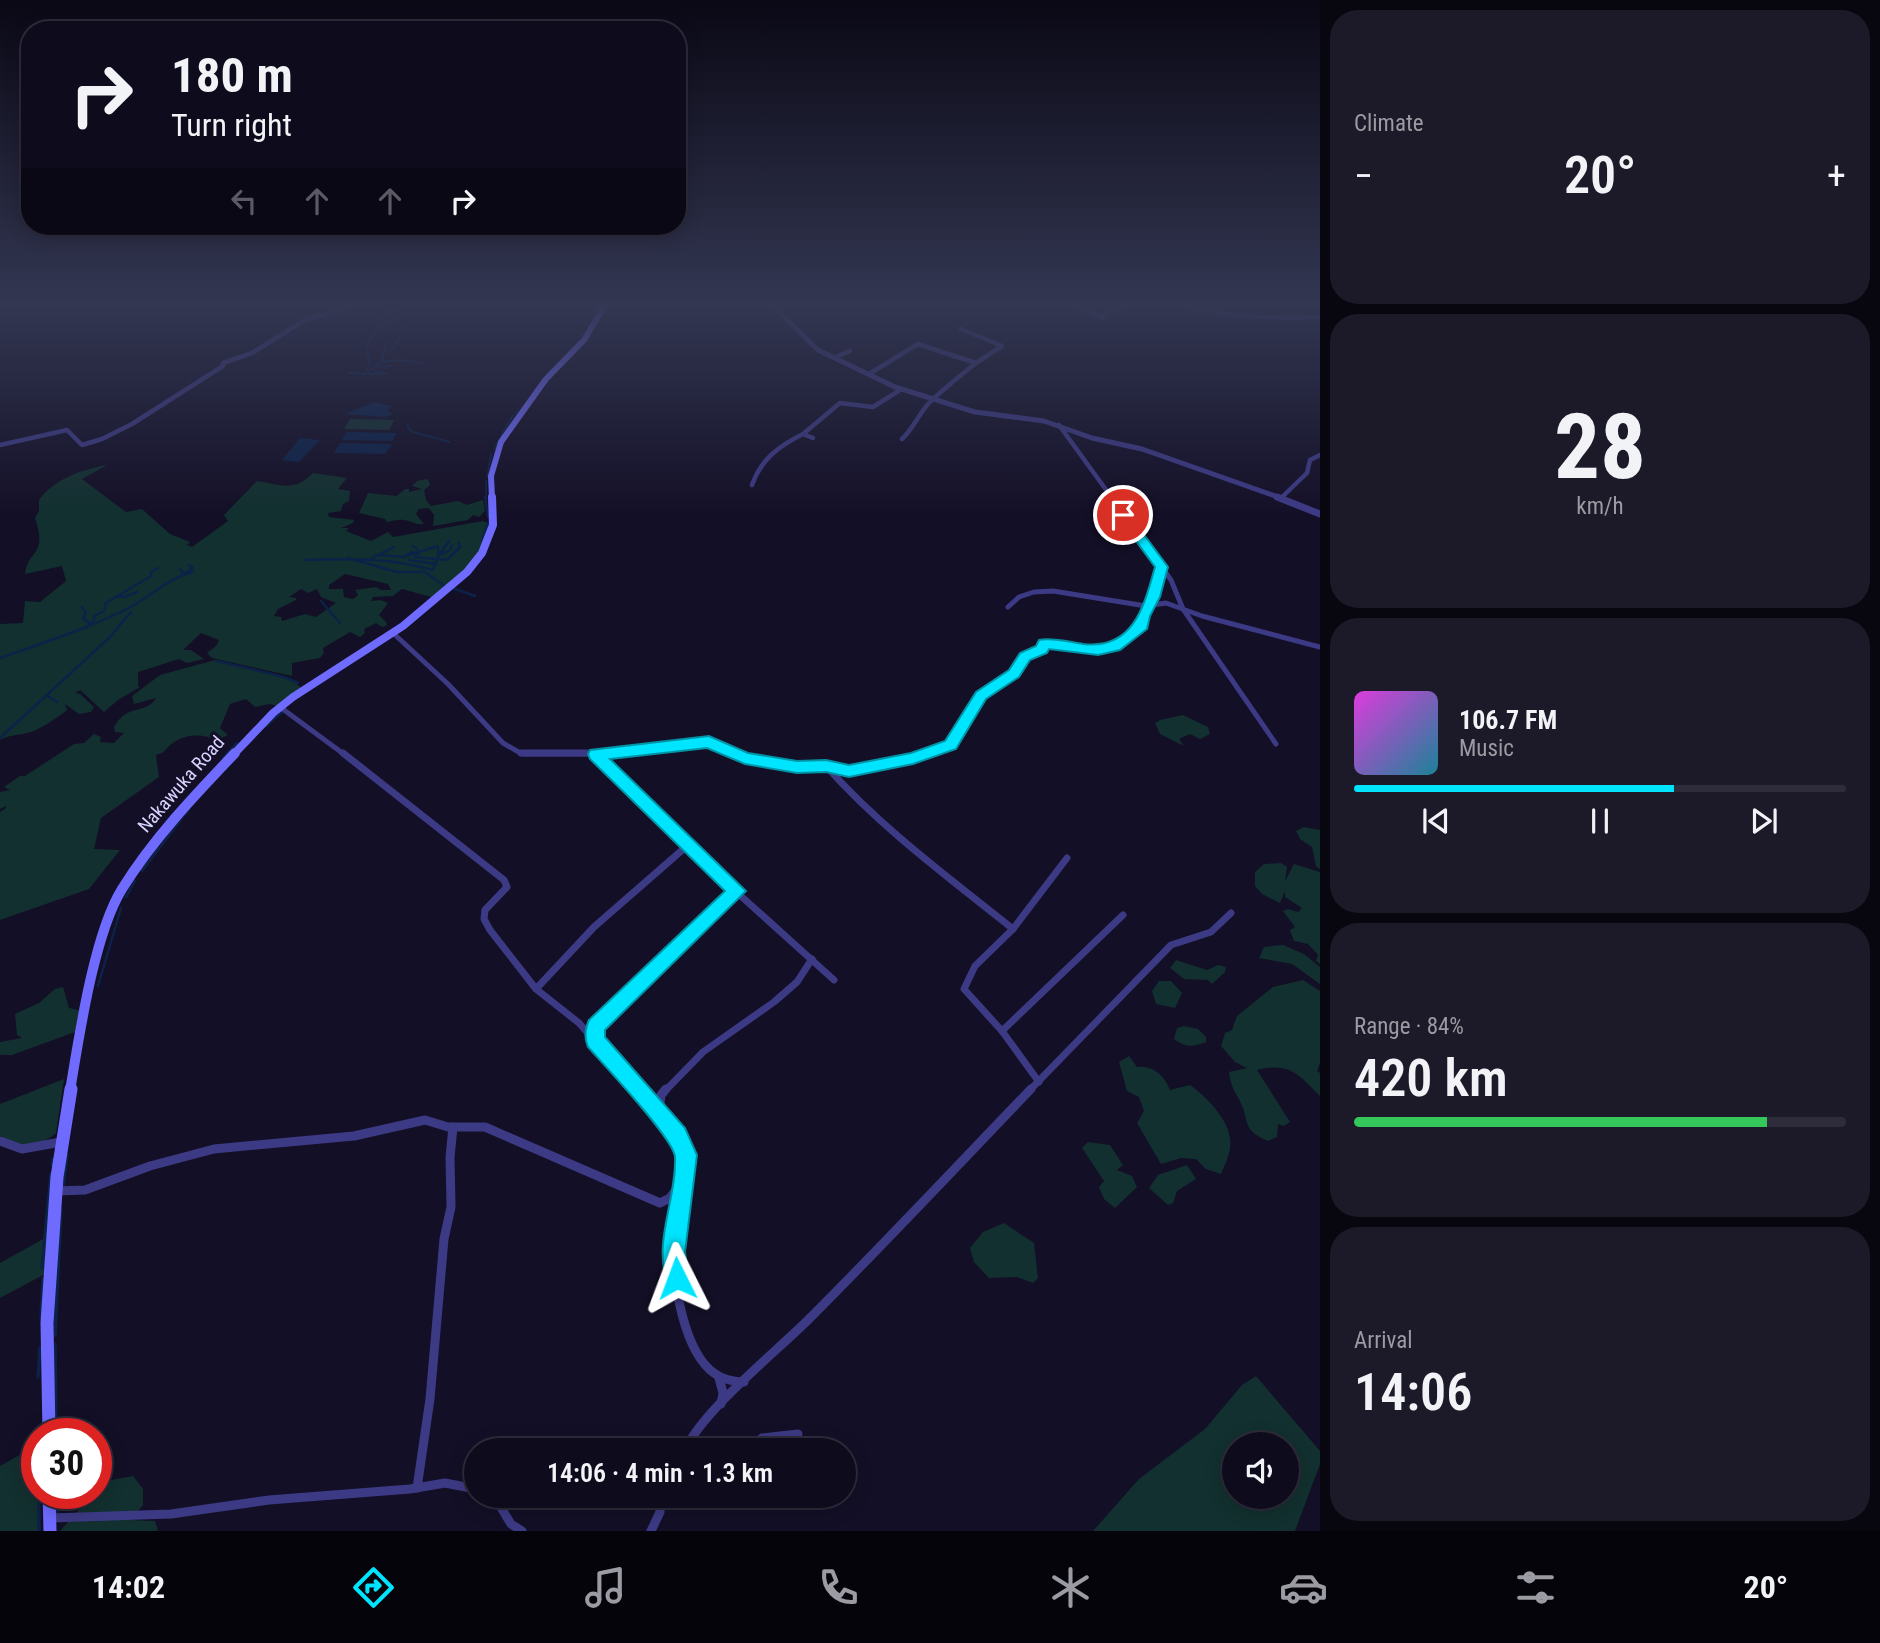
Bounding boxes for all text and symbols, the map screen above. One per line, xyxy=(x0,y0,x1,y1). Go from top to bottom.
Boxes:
text: 180 m xyxy=(171,47,293,104)
icon: right xyxy=(56,49,147,140)
text: Turn right xyxy=(171,106,292,144)
text: Climate xyxy=(1354,110,1424,137)
text: 20° xyxy=(1564,145,1636,206)
text: − xyxy=(1354,154,1373,198)
text: + xyxy=(1827,154,1846,198)
icon: left xyxy=(225,182,263,220)
icon: ahead xyxy=(298,182,336,220)
icon: ahead xyxy=(371,182,409,220)
icon: right xyxy=(444,182,482,220)
text: 28 xyxy=(1554,394,1646,500)
pin xyxy=(1093,485,1153,545)
text: km/h xyxy=(1576,493,1624,520)
icon: arrive xyxy=(1104,496,1142,534)
text: 106.7 FM xyxy=(1459,705,1557,735)
street label: Nakawuka Road xyxy=(133,731,229,837)
text: Music xyxy=(1459,735,1514,762)
icon: previous xyxy=(1417,802,1455,840)
icon: pause xyxy=(1581,802,1619,840)
icon: next xyxy=(1745,802,1783,840)
text: Range · 84% xyxy=(1354,1013,1464,1040)
text: 420 km xyxy=(1354,1048,1508,1109)
position arrow xyxy=(640,1241,714,1315)
text: Arrival xyxy=(1354,1327,1413,1354)
text: 14:06 xyxy=(1354,1362,1472,1423)
speed limit sign: 30 xyxy=(21,1418,112,1509)
map controls xyxy=(1222,1432,1299,1509)
button: sound xyxy=(1222,1432,1299,1509)
text: 14:06 · 4 min · 1.3 km xyxy=(547,1458,773,1488)
icon: directions xyxy=(349,1563,398,1612)
icon: music xyxy=(581,1563,630,1612)
icon: phone xyxy=(814,1563,863,1612)
icon: climate xyxy=(1046,1563,1095,1612)
icon: car xyxy=(1279,1563,1328,1612)
icon: filters xyxy=(1511,1563,1560,1612)
text: 14:02 xyxy=(92,1568,165,1606)
text: 20° xyxy=(1743,1568,1788,1606)

